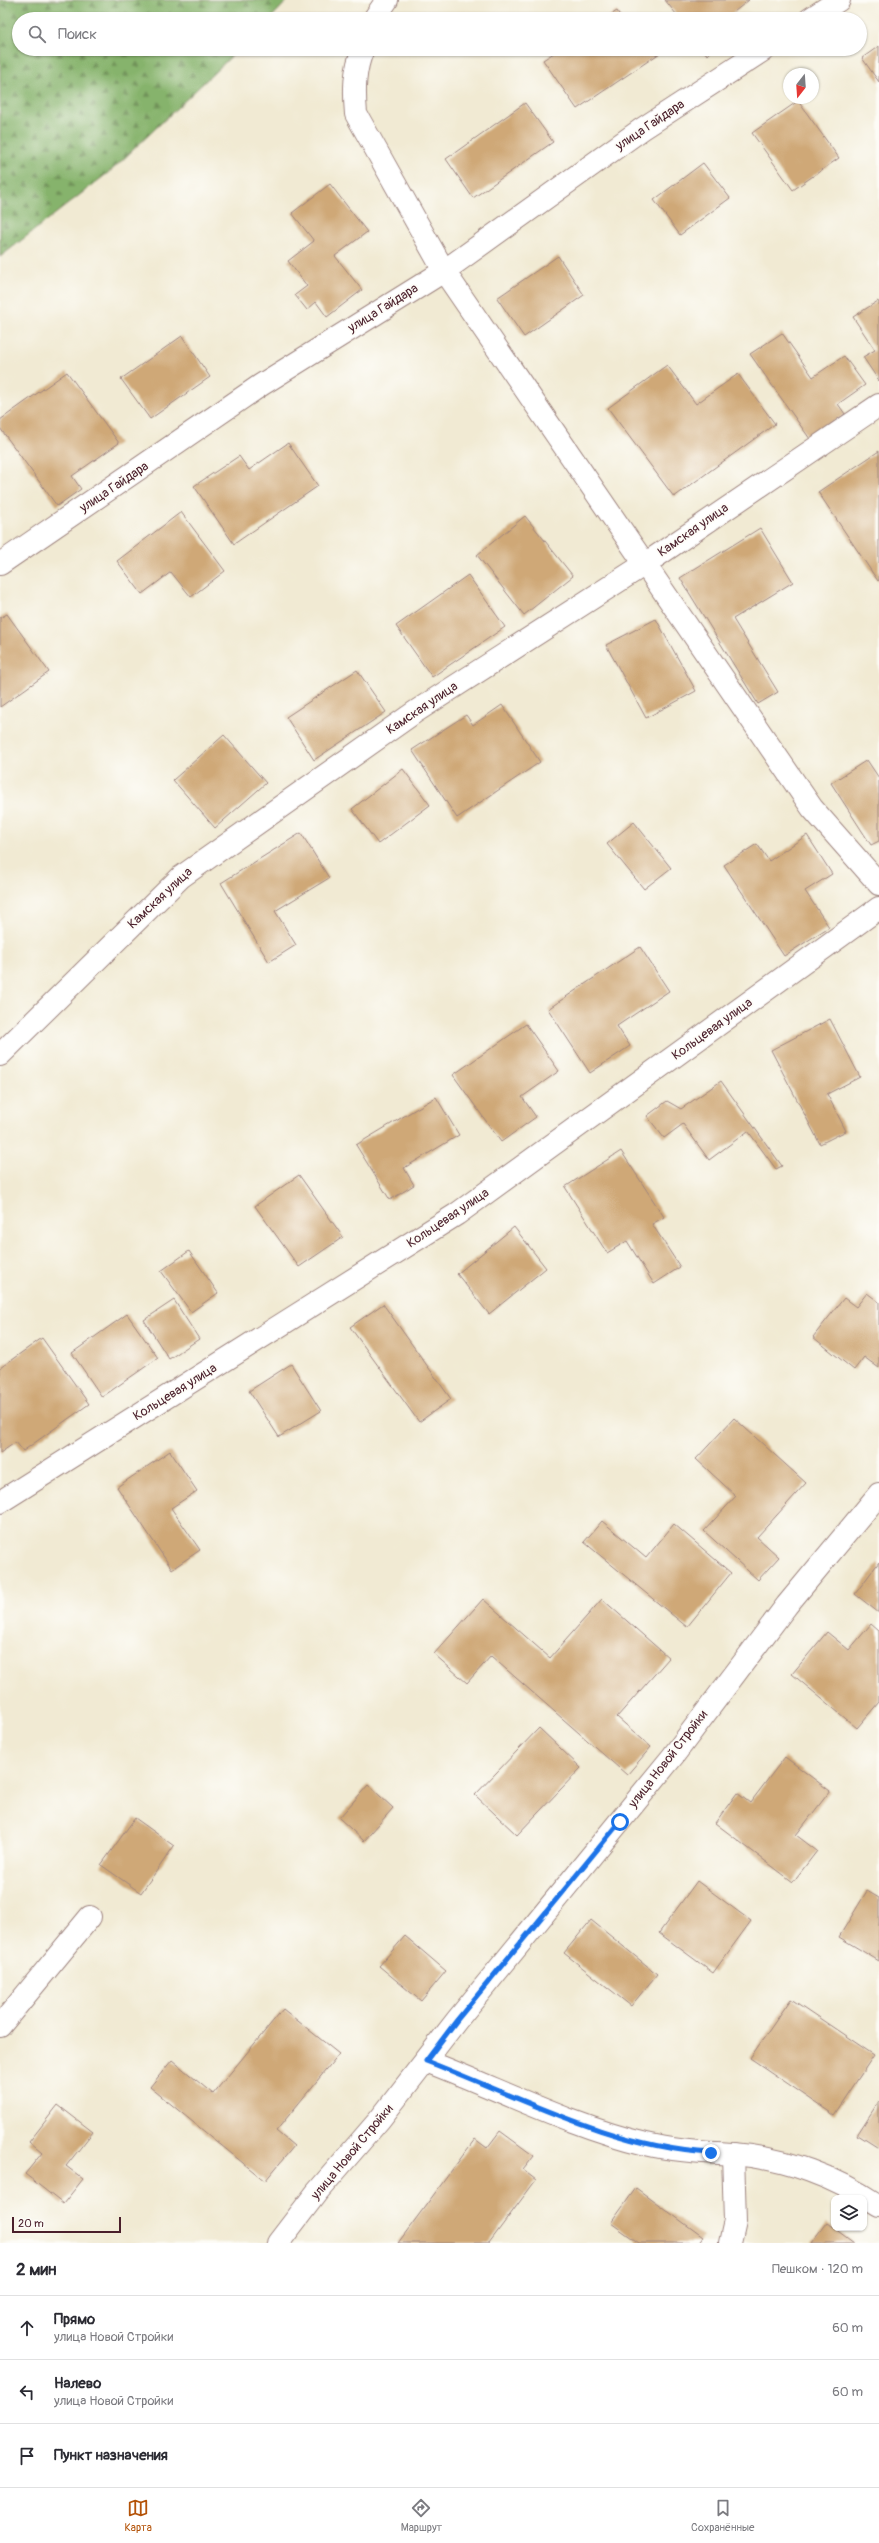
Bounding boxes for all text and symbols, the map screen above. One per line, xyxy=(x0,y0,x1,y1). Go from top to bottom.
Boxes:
search box xyxy=(12,12,867,56)
icon: search xyxy=(26,23,48,45)
text: Поиск xyxy=(58,25,97,44)
north arrow xyxy=(783,68,819,104)
street label: улица Гайдара xyxy=(612,96,688,154)
street label: улица Гайдара xyxy=(344,280,421,336)
street label: улица Гайдара xyxy=(76,458,152,516)
street label: Камская улица xyxy=(655,500,731,560)
street label: Камская улица xyxy=(383,678,461,738)
street label: Камская улица xyxy=(124,864,196,932)
street label: Кольцевая улица xyxy=(669,994,755,1064)
street label: Кольцевая улица xyxy=(404,1185,492,1251)
street label: Кольцевая улица xyxy=(130,1360,220,1424)
street label: улица Новой Стройки xyxy=(624,1707,711,1812)
route start xyxy=(611,1813,629,1831)
street label: улица Новой Стройки xyxy=(307,2101,397,2204)
route end xyxy=(702,2144,720,2162)
map controls xyxy=(831,2195,867,2231)
button: layers xyxy=(831,2195,867,2231)
scale bar xyxy=(12,2215,121,2234)
text: 20 m xyxy=(18,2217,44,2230)
text: 2 мин xyxy=(16,2259,56,2280)
text: Пешком · 120 m xyxy=(772,2261,863,2277)
text: Прямо xyxy=(54,2310,95,2329)
icon: ahead xyxy=(16,2317,38,2339)
text: 60 m xyxy=(832,2320,863,2336)
text: улица Новой Стройки xyxy=(54,2329,173,2345)
text: Налево xyxy=(54,2374,101,2393)
icon: left xyxy=(16,2381,38,2403)
text: 60 m xyxy=(832,2384,863,2400)
text: улица Новой Стройки xyxy=(54,2393,173,2409)
icon: arrive xyxy=(16,2445,38,2467)
text: Пункт назначения xyxy=(54,2446,168,2465)
tab: Карта xyxy=(124,2497,152,2534)
tab: Маршрут xyxy=(401,2497,442,2534)
tab: Сохранённые xyxy=(691,2497,755,2534)

